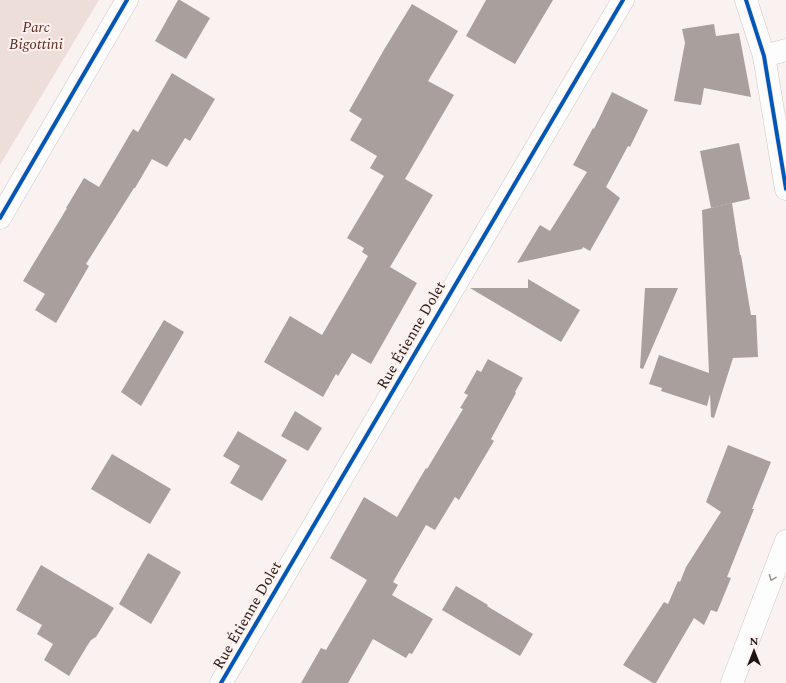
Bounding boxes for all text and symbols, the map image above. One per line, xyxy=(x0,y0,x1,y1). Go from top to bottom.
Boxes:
park label: Parc Bigottini xyxy=(9,16,63,56)
street label: Rue Étienne Dolet xyxy=(371,277,452,394)
street label: Rue Étienne Dolet xyxy=(207,557,288,674)
one-way arrow xyxy=(769,574,777,581)
north arrow xyxy=(734,631,774,671)
text: N xyxy=(750,633,759,650)

